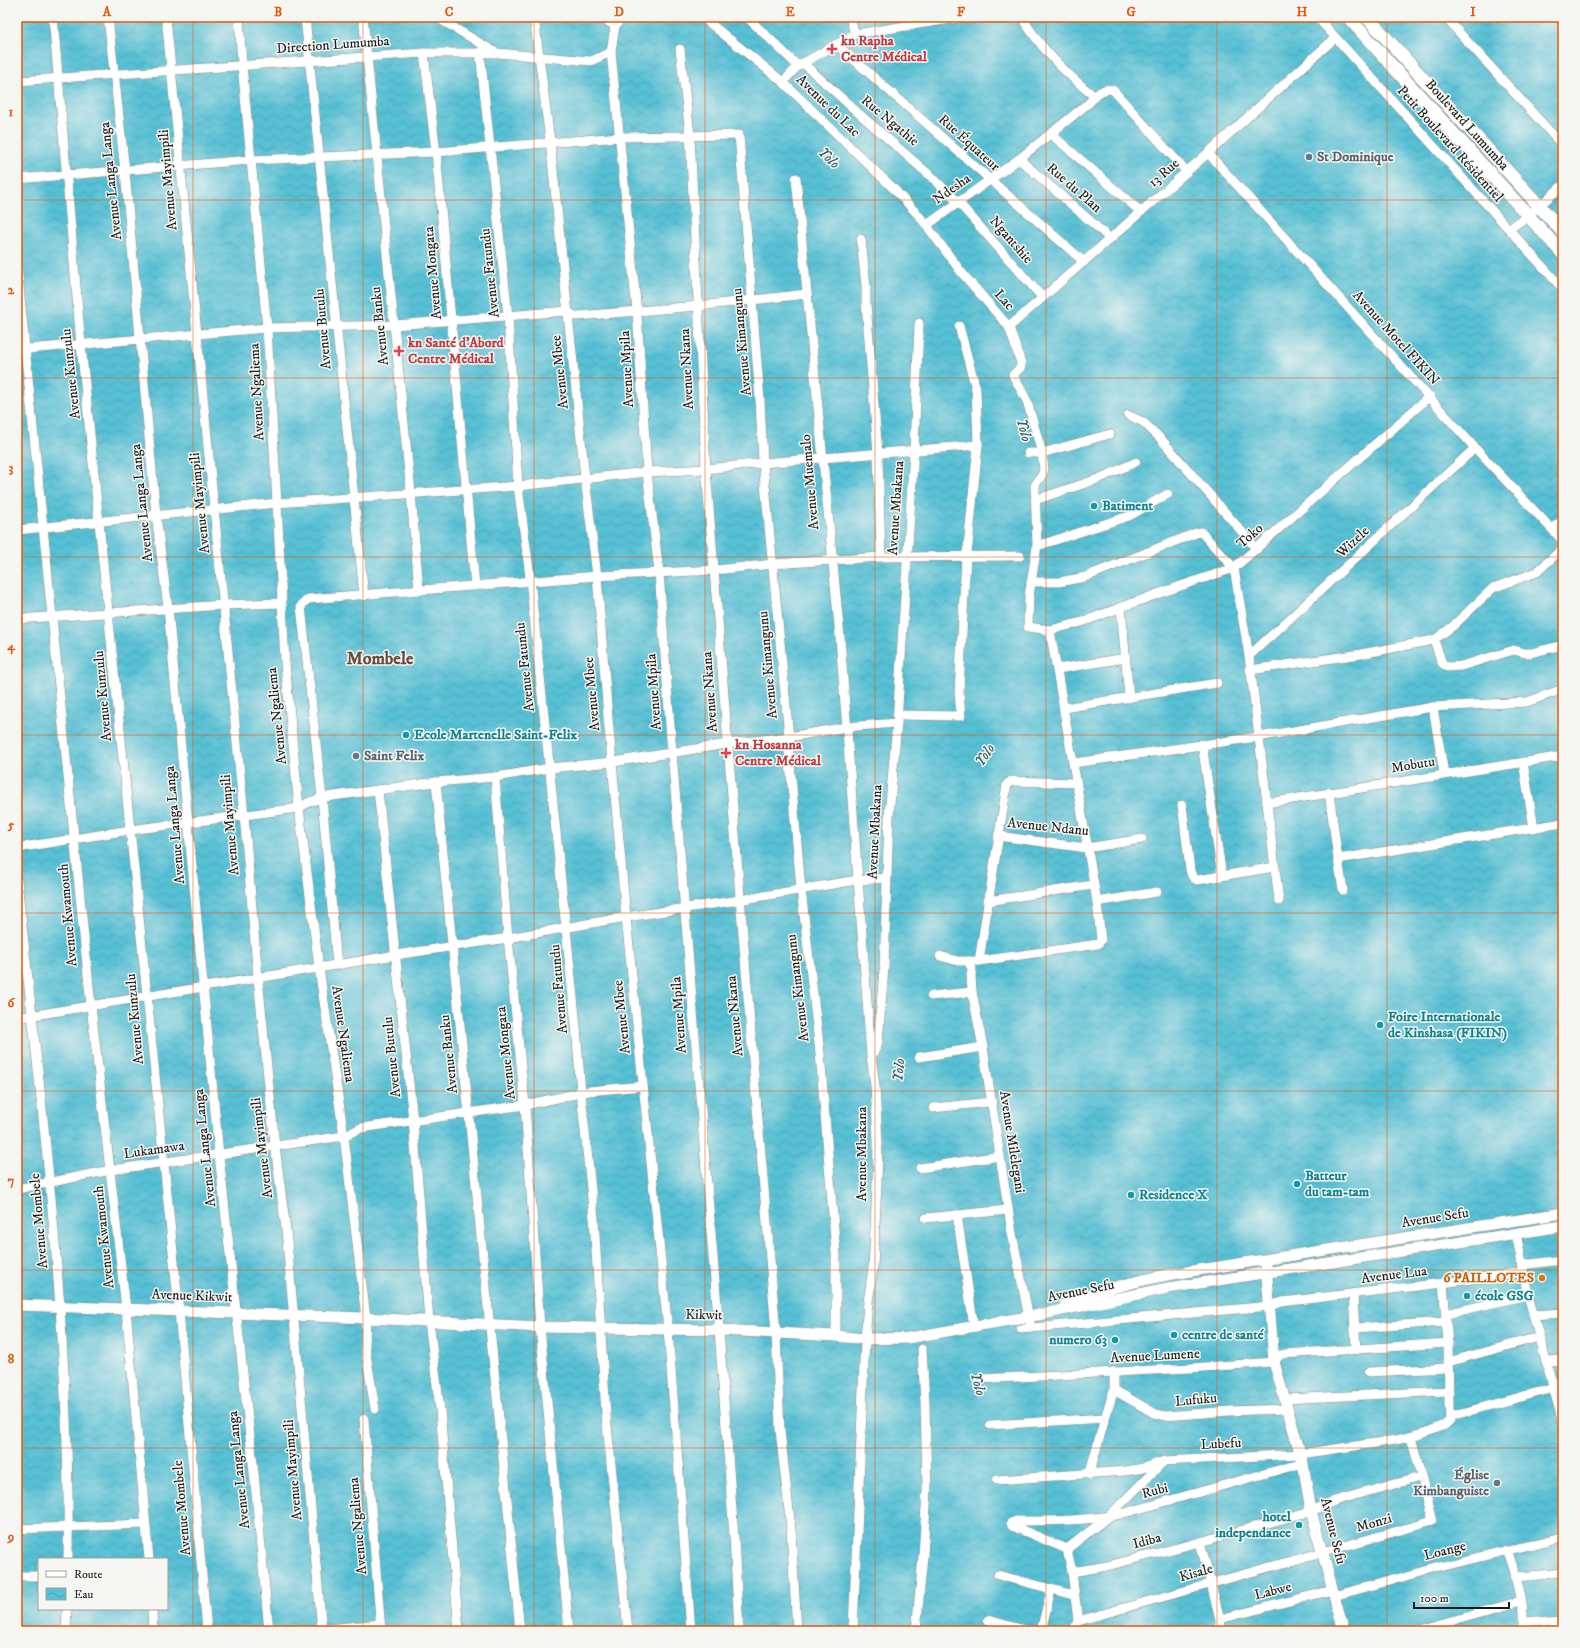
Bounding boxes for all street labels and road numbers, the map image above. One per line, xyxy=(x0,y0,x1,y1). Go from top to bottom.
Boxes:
street label: Direction Lumumba xyxy=(276,32,390,58)
street label: Avenue du Lac xyxy=(792,71,864,141)
street label: Boulevard Lumumba xyxy=(1421,76,1513,174)
street label: Petit Boulevard Résidentiel xyxy=(1393,82,1508,206)
street label: Rue Ngathie xyxy=(857,92,923,151)
street label: Rue Équateur xyxy=(934,111,1004,176)
street label: Avenue Langa Langa xyxy=(96,121,126,241)
street label: Avenue Mayimpili xyxy=(155,128,181,231)
street label: 13 Rue xyxy=(1145,155,1183,191)
street label: Rue du Plan xyxy=(1043,159,1106,217)
street label: Ndesha xyxy=(930,170,974,208)
street label: Ngantshie xyxy=(985,213,1037,268)
street label: Avenue Mongata xyxy=(420,226,446,320)
street label: Avenue Fatundu xyxy=(476,227,504,319)
street label: Avenue Banku xyxy=(367,285,393,366)
street label: Lac xyxy=(990,286,1018,314)
street label: Avenue Kimangunu xyxy=(728,287,756,397)
street label: Avenue Motel FIKIN xyxy=(1349,287,1444,390)
street label: Avenue Butulu xyxy=(310,288,336,370)
street label: Avenue Kunzulu xyxy=(57,328,85,420)
street label: Avenue Nkana xyxy=(676,328,698,410)
street label: Avenue Mpila xyxy=(616,330,638,408)
street label: Avenue Mbee xyxy=(547,334,573,410)
street label: Avenue Ngaliema xyxy=(245,343,269,441)
street label: Avenue Muemalo xyxy=(797,433,823,531)
street label: Avenue Langa Langa xyxy=(127,443,157,563)
street label: Avenue Mayimpili xyxy=(186,451,214,554)
street label: Avenue Mbakana xyxy=(884,460,908,556)
street label: Toko xyxy=(1233,519,1267,552)
street label: Wizele xyxy=(1332,522,1373,562)
street label: Avenue Kimangunu xyxy=(754,610,782,720)
street label: Avenue Fatundu xyxy=(511,621,539,713)
street label: Avenue Kunzulu xyxy=(90,650,116,742)
street label: Avenue Nkana xyxy=(698,651,722,733)
street label: Avenue Mpila xyxy=(642,653,666,731)
street label: Avenue Mbee xyxy=(580,656,604,732)
street label: Avenue Ngaliema xyxy=(263,667,291,765)
street label: Mobutu xyxy=(1390,753,1436,777)
street label: Avenue Langa Langa xyxy=(161,765,189,885)
street label: Avenue Mayimpili xyxy=(217,773,243,876)
street label: Avenue Mbakana xyxy=(864,784,886,880)
street label: Avenue Ndanu xyxy=(1007,814,1090,840)
street label: Avenue Kwamouth xyxy=(54,862,81,967)
street label: Avenue Kimangunu xyxy=(782,933,814,1043)
street label: Avenue Fatundu xyxy=(546,943,572,1034)
street label: Avenue Kunzulu xyxy=(122,973,148,1065)
street label: Avenue Nkana xyxy=(723,975,747,1057)
street label: Avenue Mpila xyxy=(667,976,691,1054)
street label: Avenue Mbee xyxy=(609,979,635,1055)
street label: Avenue Ngaliema xyxy=(327,985,359,1084)
street label: Avenue Mongata xyxy=(492,1006,520,1100)
street label: Avenue Banku xyxy=(436,1013,462,1094)
street label: Avenue Butulu xyxy=(379,1015,405,1098)
street label: Avenue Langa Langa xyxy=(190,1088,220,1208)
street label: Avenue Milelegani xyxy=(995,1090,1029,1195)
street label: Avenue Mayimpili xyxy=(247,1096,277,1199)
street label: Avenue Mbakana xyxy=(853,1107,871,1201)
street label: Lukamawa xyxy=(123,1137,186,1163)
street label: Avenue Mombele xyxy=(26,1172,52,1269)
street label: Avenue Kwamouth xyxy=(90,1184,118,1289)
street label: Avenue Sefu xyxy=(1400,1204,1470,1232)
street label: Avenue Lua xyxy=(1360,1262,1428,1288)
street label: Avenue Sefu xyxy=(1046,1276,1116,1306)
street label: Avenue Kikwit xyxy=(151,1286,233,1306)
street label: Kikwit xyxy=(685,1306,723,1324)
street label: Avenue Lumene xyxy=(1110,1345,1200,1367)
street label: Lufuku xyxy=(1174,1389,1218,1411)
street label: Avenue Langa Langa xyxy=(224,1410,254,1530)
street label: Avenue Mayimpili xyxy=(280,1418,306,1521)
street label: Lubefu xyxy=(1200,1434,1242,1454)
street label: Avenue Mombele xyxy=(169,1459,195,1556)
street label: Avenue Ngaliema xyxy=(345,1477,371,1575)
street label: Rubi xyxy=(1140,1479,1170,1503)
street label: Avenue Sefu xyxy=(1316,1496,1350,1566)
street label: Monzi xyxy=(1354,1509,1394,1537)
street label: Idiba xyxy=(1131,1529,1163,1553)
street label: Loange xyxy=(1422,1537,1468,1565)
street label: Kisale xyxy=(1177,1560,1215,1586)
street label: Labwe xyxy=(1253,1578,1293,1604)

